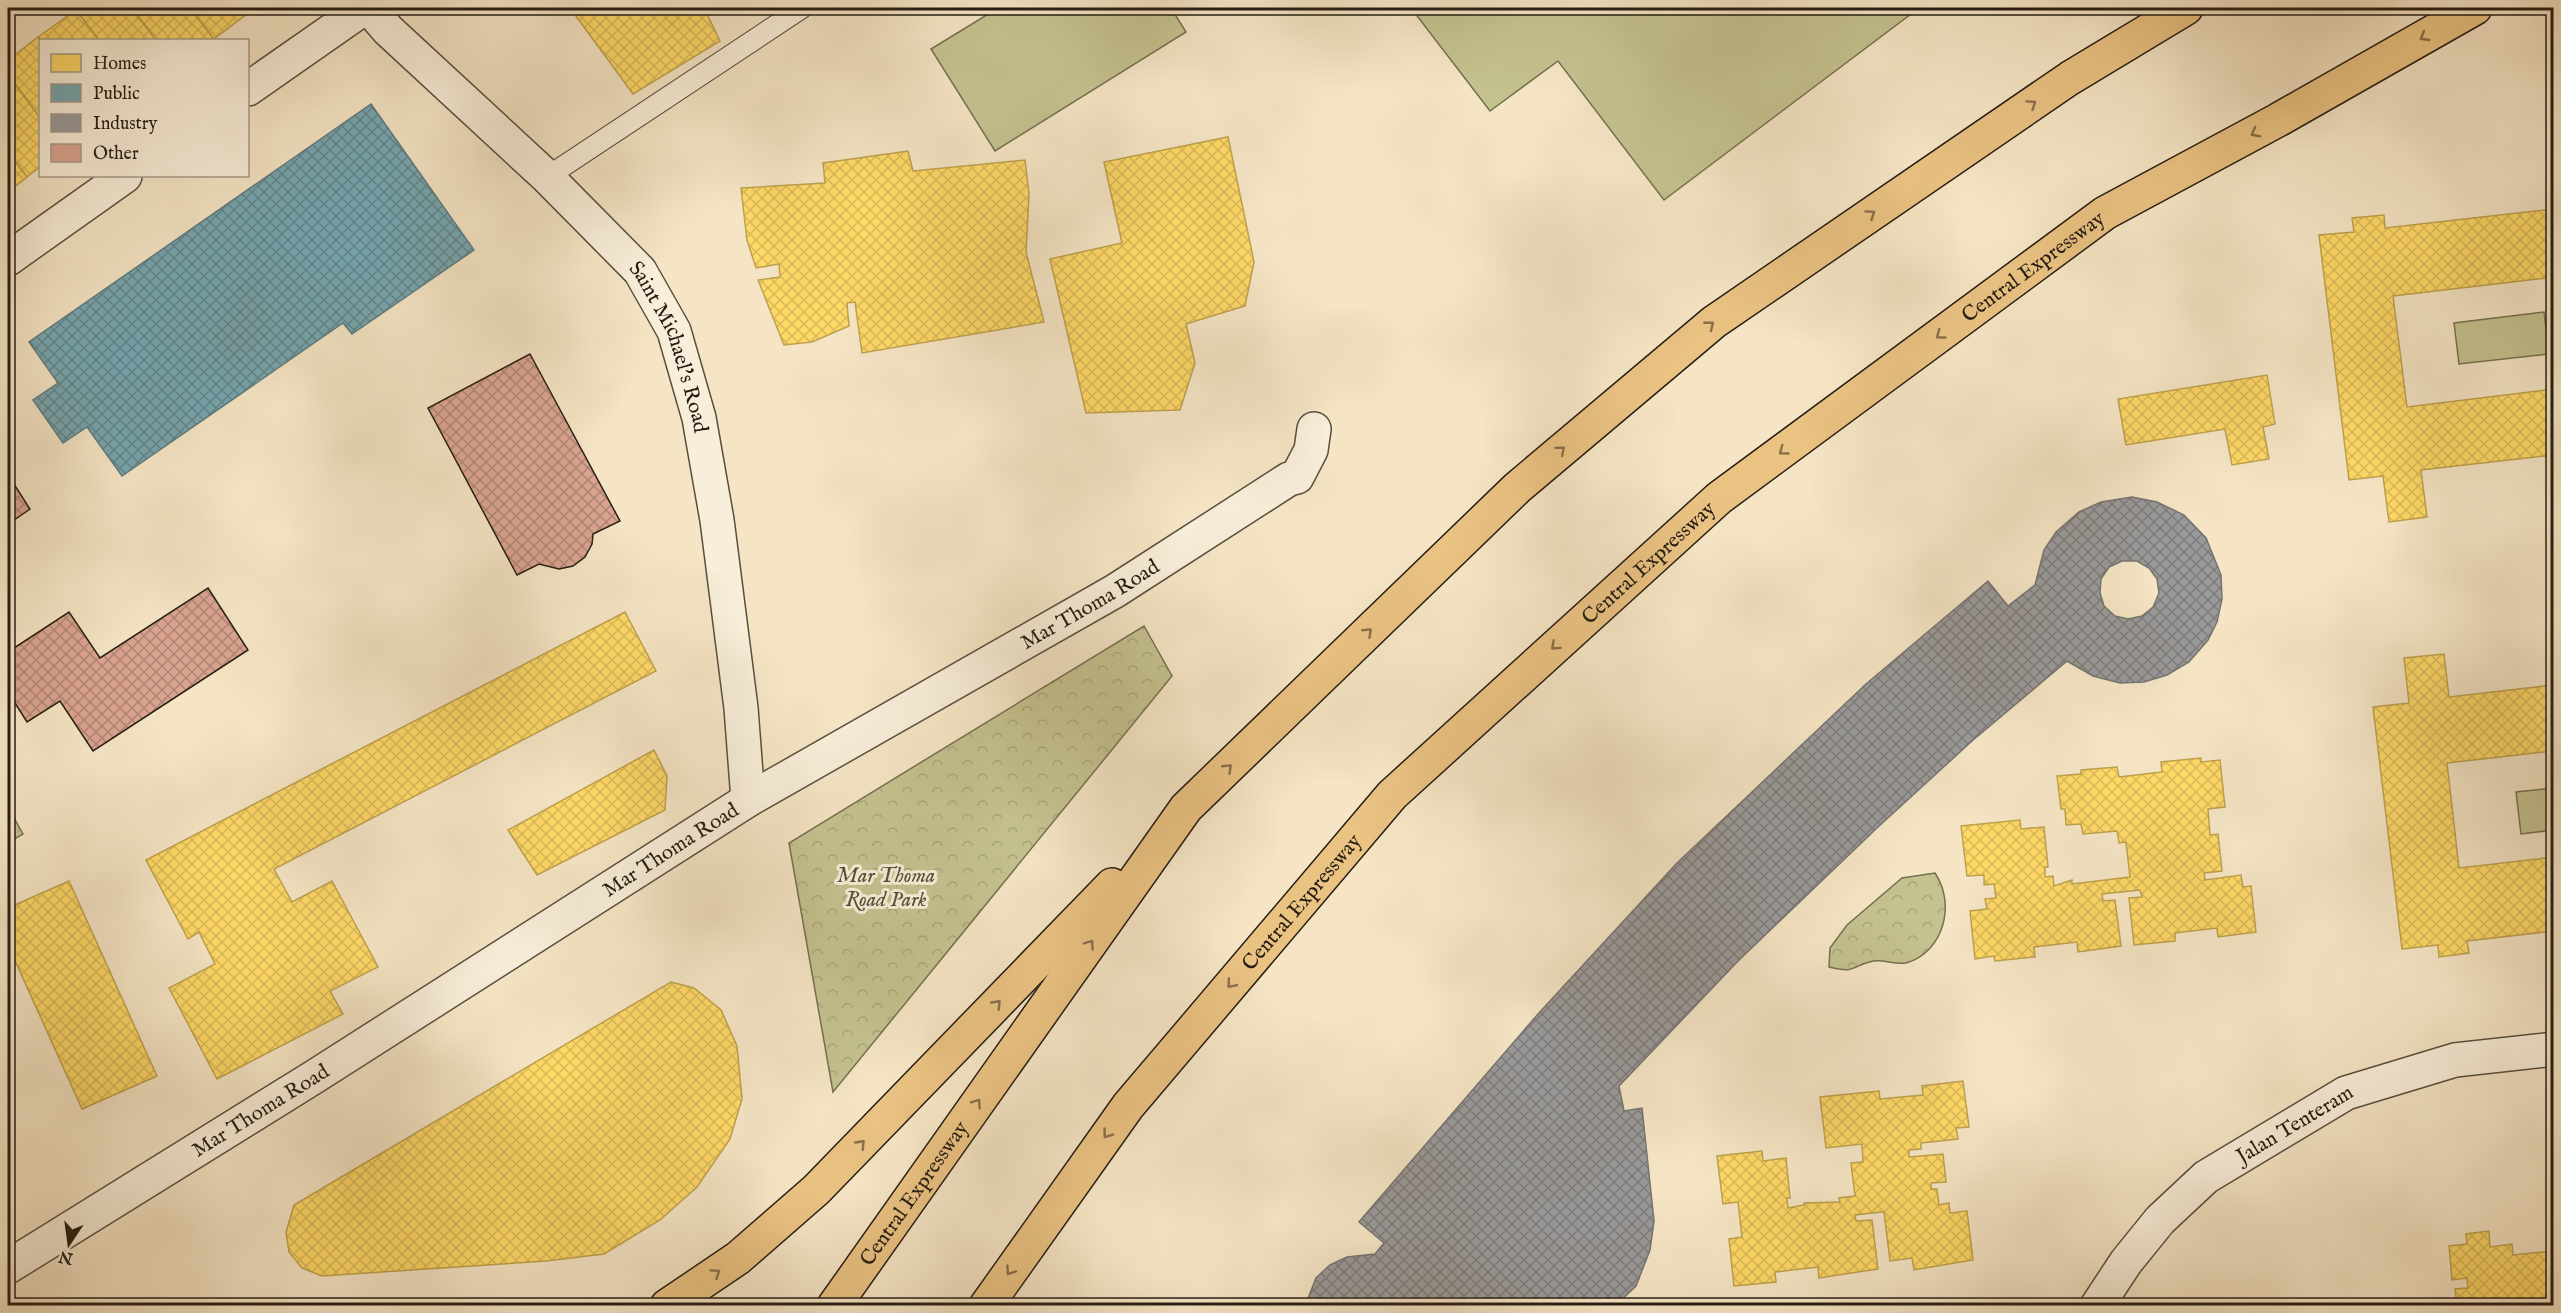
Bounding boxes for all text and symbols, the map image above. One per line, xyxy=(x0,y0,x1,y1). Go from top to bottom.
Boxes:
one-way arrow xyxy=(2420,29,2430,41)
legend xyxy=(39,39,249,177)
text: Homes xyxy=(93,53,146,76)
text: Public xyxy=(93,83,140,106)
one-way arrow xyxy=(2025,100,2036,111)
text: Industry xyxy=(93,113,157,136)
one-way arrow xyxy=(2250,126,2261,137)
text: Other xyxy=(93,143,139,166)
street label: Central Expressway xyxy=(1957,205,2111,329)
one-way arrow xyxy=(1864,210,1875,221)
street label: Saint Michael's Road xyxy=(623,256,713,436)
one-way arrow xyxy=(1704,321,1715,332)
one-way arrow xyxy=(1935,328,1946,339)
one-way arrow xyxy=(1778,444,1789,455)
one-way arrow xyxy=(1554,447,1565,458)
street label: Central Expressway xyxy=(1576,496,1722,631)
street label: Mar Thoma Road xyxy=(1016,554,1166,657)
one-way arrow xyxy=(1361,628,1372,639)
one-way arrow xyxy=(1552,639,1562,650)
one-way arrow xyxy=(1220,764,1231,775)
street label: Mar Thoma Road xyxy=(598,797,745,904)
street label: Central Expressway xyxy=(1237,828,1369,977)
park label: Mar Thoma Road Park xyxy=(837,863,935,914)
one-way arrow xyxy=(1082,940,1093,951)
one-way arrow xyxy=(1228,977,1239,988)
one-way arrow xyxy=(990,1000,1001,1010)
street label: Mar Thoma Road xyxy=(188,1058,335,1164)
street label: Jalan Tenteram xyxy=(2230,1080,2359,1172)
one-way arrow xyxy=(970,1099,981,1110)
street label: Central Expressway xyxy=(854,1116,976,1272)
one-way arrow xyxy=(1103,1128,1114,1139)
one-way arrow xyxy=(854,1140,865,1151)
north arrow xyxy=(39,1214,99,1274)
text: N xyxy=(57,1245,76,1268)
one-way arrow xyxy=(1005,1265,1017,1275)
one-way arrow xyxy=(709,1269,720,1280)

